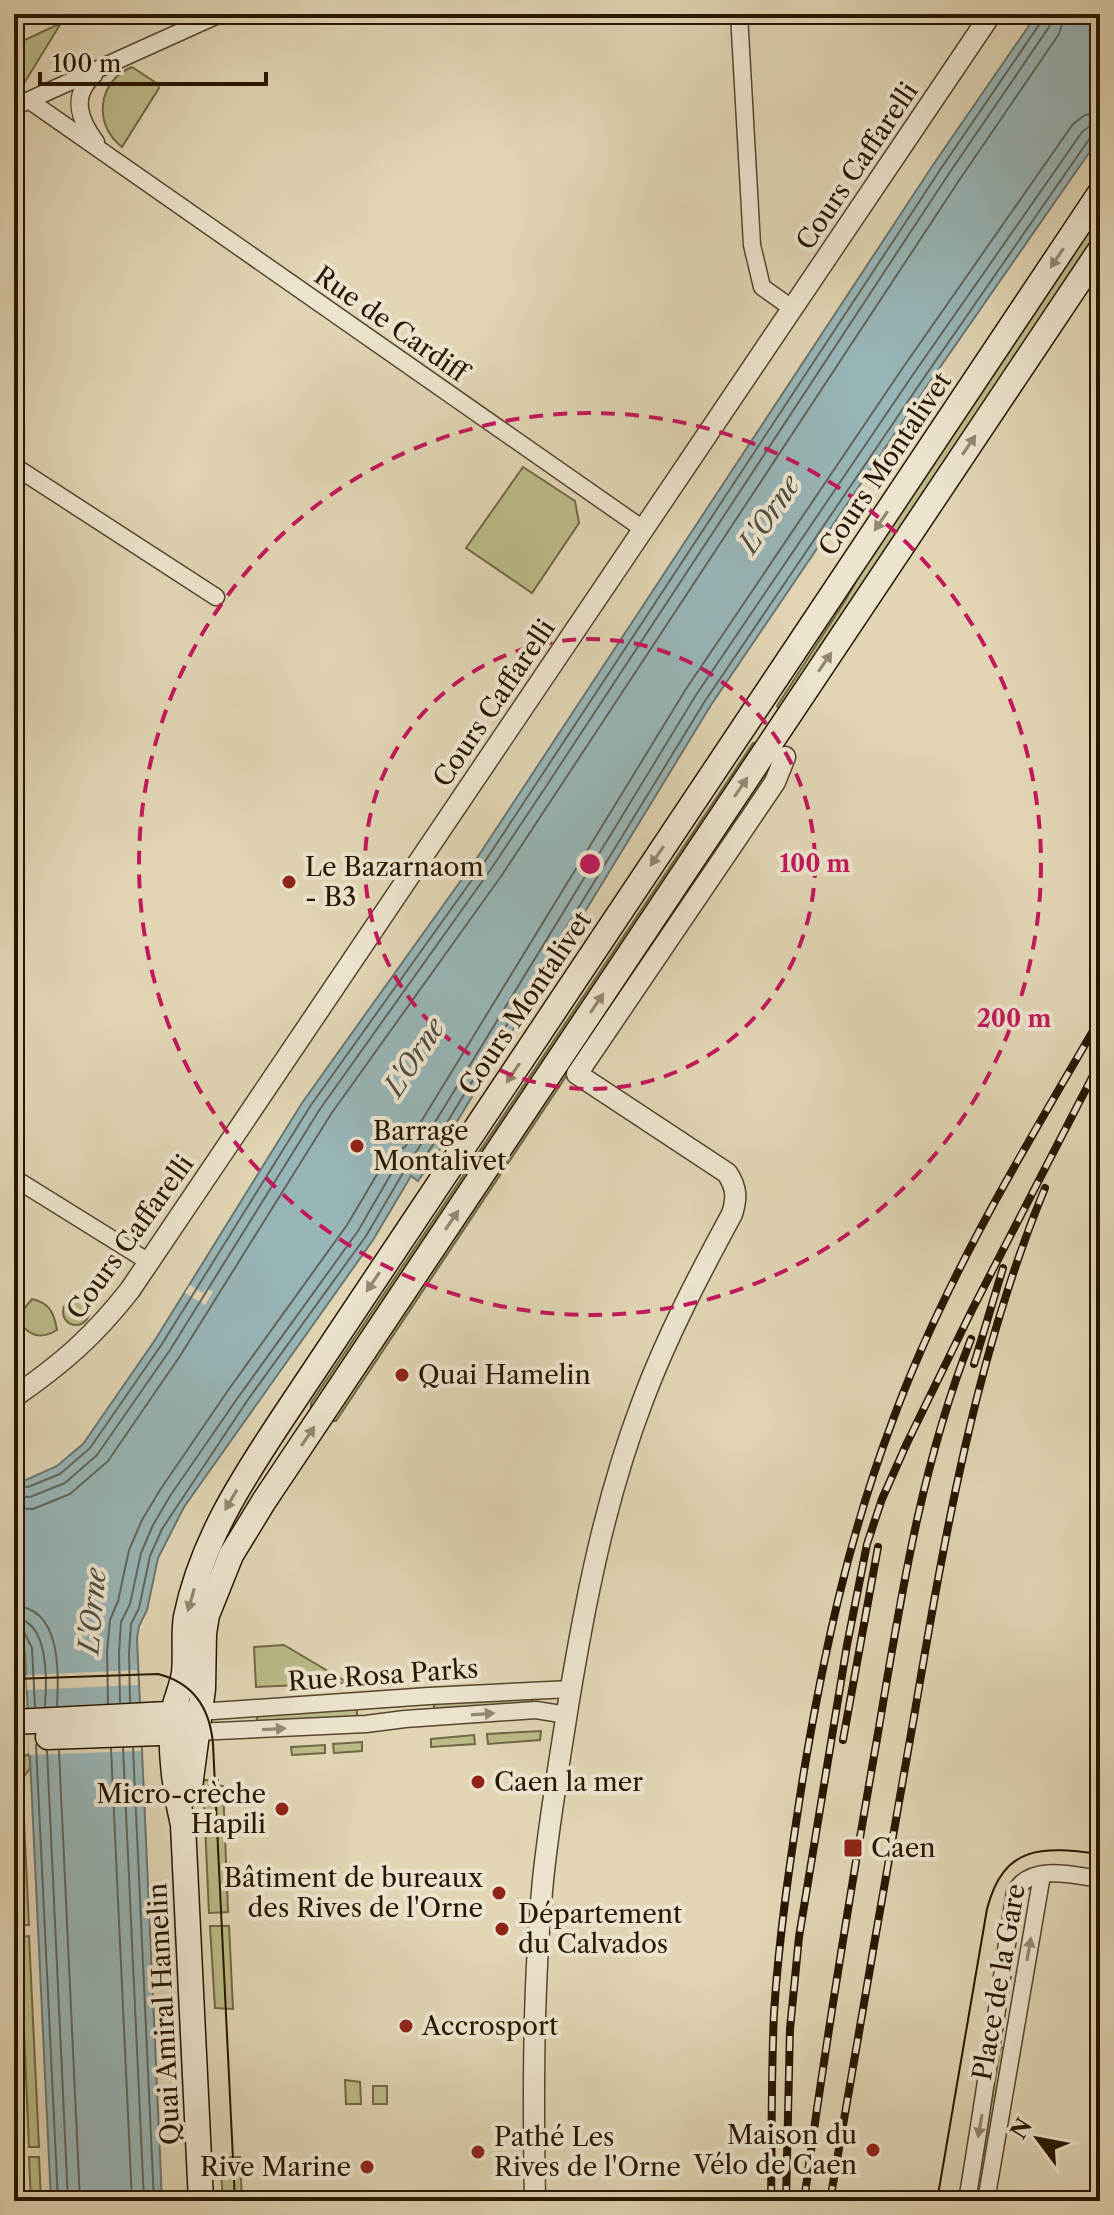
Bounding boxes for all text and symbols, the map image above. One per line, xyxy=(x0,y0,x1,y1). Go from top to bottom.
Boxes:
scale bar xyxy=(40,36,266,86)
text: 100 m xyxy=(52,49,121,78)
street label: Cours Caffarelli xyxy=(789,76,925,256)
one-way arrow xyxy=(1050,247,1064,269)
street label: Rue de Cardiff xyxy=(308,259,476,390)
street label: Cours Montalivet xyxy=(812,366,959,562)
one-way arrow xyxy=(961,435,976,456)
water label: L'Orne xyxy=(730,468,808,561)
one-way arrow xyxy=(874,510,889,531)
street label: Cours Caffarelli xyxy=(426,613,562,793)
one-way arrow xyxy=(817,651,832,672)
one-way arrow xyxy=(733,777,748,798)
one-way arrow xyxy=(650,845,665,867)
text: 100 m xyxy=(779,849,851,878)
centre of rings xyxy=(576,850,604,878)
place label: Le Bazarnaom - B3 xyxy=(305,851,484,913)
marker: Le Bazarnaom - B3 xyxy=(280,873,298,891)
street label: Cours Montalivet xyxy=(452,905,599,1101)
one-way arrow xyxy=(589,993,604,1014)
text: 200 m xyxy=(977,1004,1051,1033)
water label: L'Orne xyxy=(375,1010,452,1104)
one-way arrow xyxy=(505,1062,520,1083)
place label: Barrage Montalivet xyxy=(373,1115,507,1177)
marker: Barrage Montalivet xyxy=(348,1137,366,1155)
street label: Cours Caffarelli xyxy=(60,1149,200,1325)
one-way arrow xyxy=(444,1209,459,1230)
one-way arrow xyxy=(366,1271,381,1293)
place label: Quai Hamelin xyxy=(418,1359,591,1391)
marker: Quai Hamelin xyxy=(393,1366,411,1384)
one-way arrow xyxy=(300,1425,315,1447)
one-way arrow xyxy=(224,1489,238,1511)
water label: L'Orne xyxy=(71,1565,113,1657)
one-way arrow xyxy=(184,1588,197,1612)
street label: Rue Rosa Parks xyxy=(287,1652,479,1698)
one-way arrow xyxy=(471,1707,496,1720)
one-way arrow xyxy=(262,1723,287,1736)
place label: Caen la mer xyxy=(494,1766,643,1798)
marker: Caen la mer xyxy=(469,1773,487,1791)
place label: Micro-crèche Hapili xyxy=(96,1778,266,1840)
marker: Micro-crèche Hapili xyxy=(273,1800,291,1818)
place label: Caen xyxy=(871,1832,936,1864)
marker: Caen xyxy=(842,1837,864,1859)
place label: Bâtiment de bureaux des Rives de l'Orne xyxy=(224,1862,484,1924)
street label: Place de la Gare xyxy=(966,1881,1032,2083)
street label: Quai Amiral Hamelin xyxy=(141,1882,187,2146)
marker: Bâtiment de bureaux des Rives de l'Orne xyxy=(490,1884,508,1902)
place label: Département du Calvados xyxy=(518,1898,683,1960)
marker: Département du Calvados xyxy=(493,1920,511,1938)
one-way arrow xyxy=(1024,1936,1036,1961)
place label: Accrosport xyxy=(421,2010,559,2042)
marker: Accrosport xyxy=(397,2017,415,2035)
north arrow xyxy=(998,2099,1078,2179)
one-way arrow xyxy=(974,2113,986,2138)
text: N xyxy=(1005,2113,1038,2144)
place label: Maison du Vélo de Caen xyxy=(692,2119,857,2181)
place label: Pathé Les Rives de l'Orne xyxy=(494,2121,681,2183)
marker: Maison du Vélo de Caen xyxy=(864,2141,882,2159)
marker: Pathé Les Rives de l'Orne xyxy=(469,2143,487,2161)
place label: Rive Marine xyxy=(200,2151,351,2183)
marker: Rive Marine xyxy=(358,2158,376,2176)

